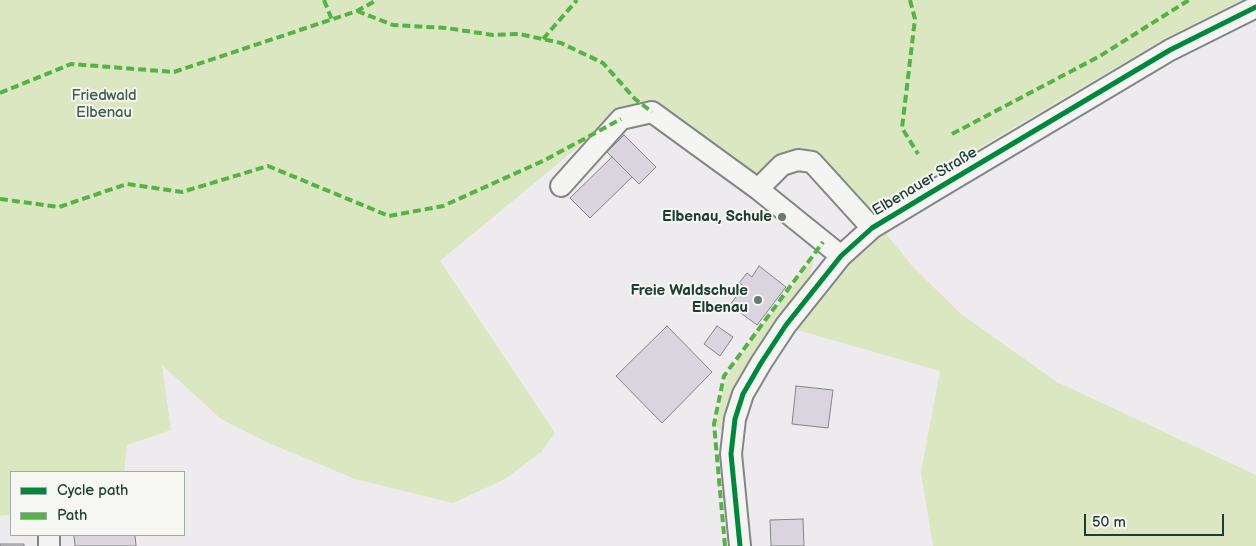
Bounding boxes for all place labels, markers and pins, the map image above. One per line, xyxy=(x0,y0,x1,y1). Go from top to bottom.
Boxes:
place label: Elbenau, Schule xyxy=(662,208,772,226)
marker: Elbenau, Schule xyxy=(776,211,788,223)
place label: Freie Waldschule Elbenau xyxy=(631,282,748,317)
marker: Freie Waldschule Elbenau xyxy=(752,294,764,306)

